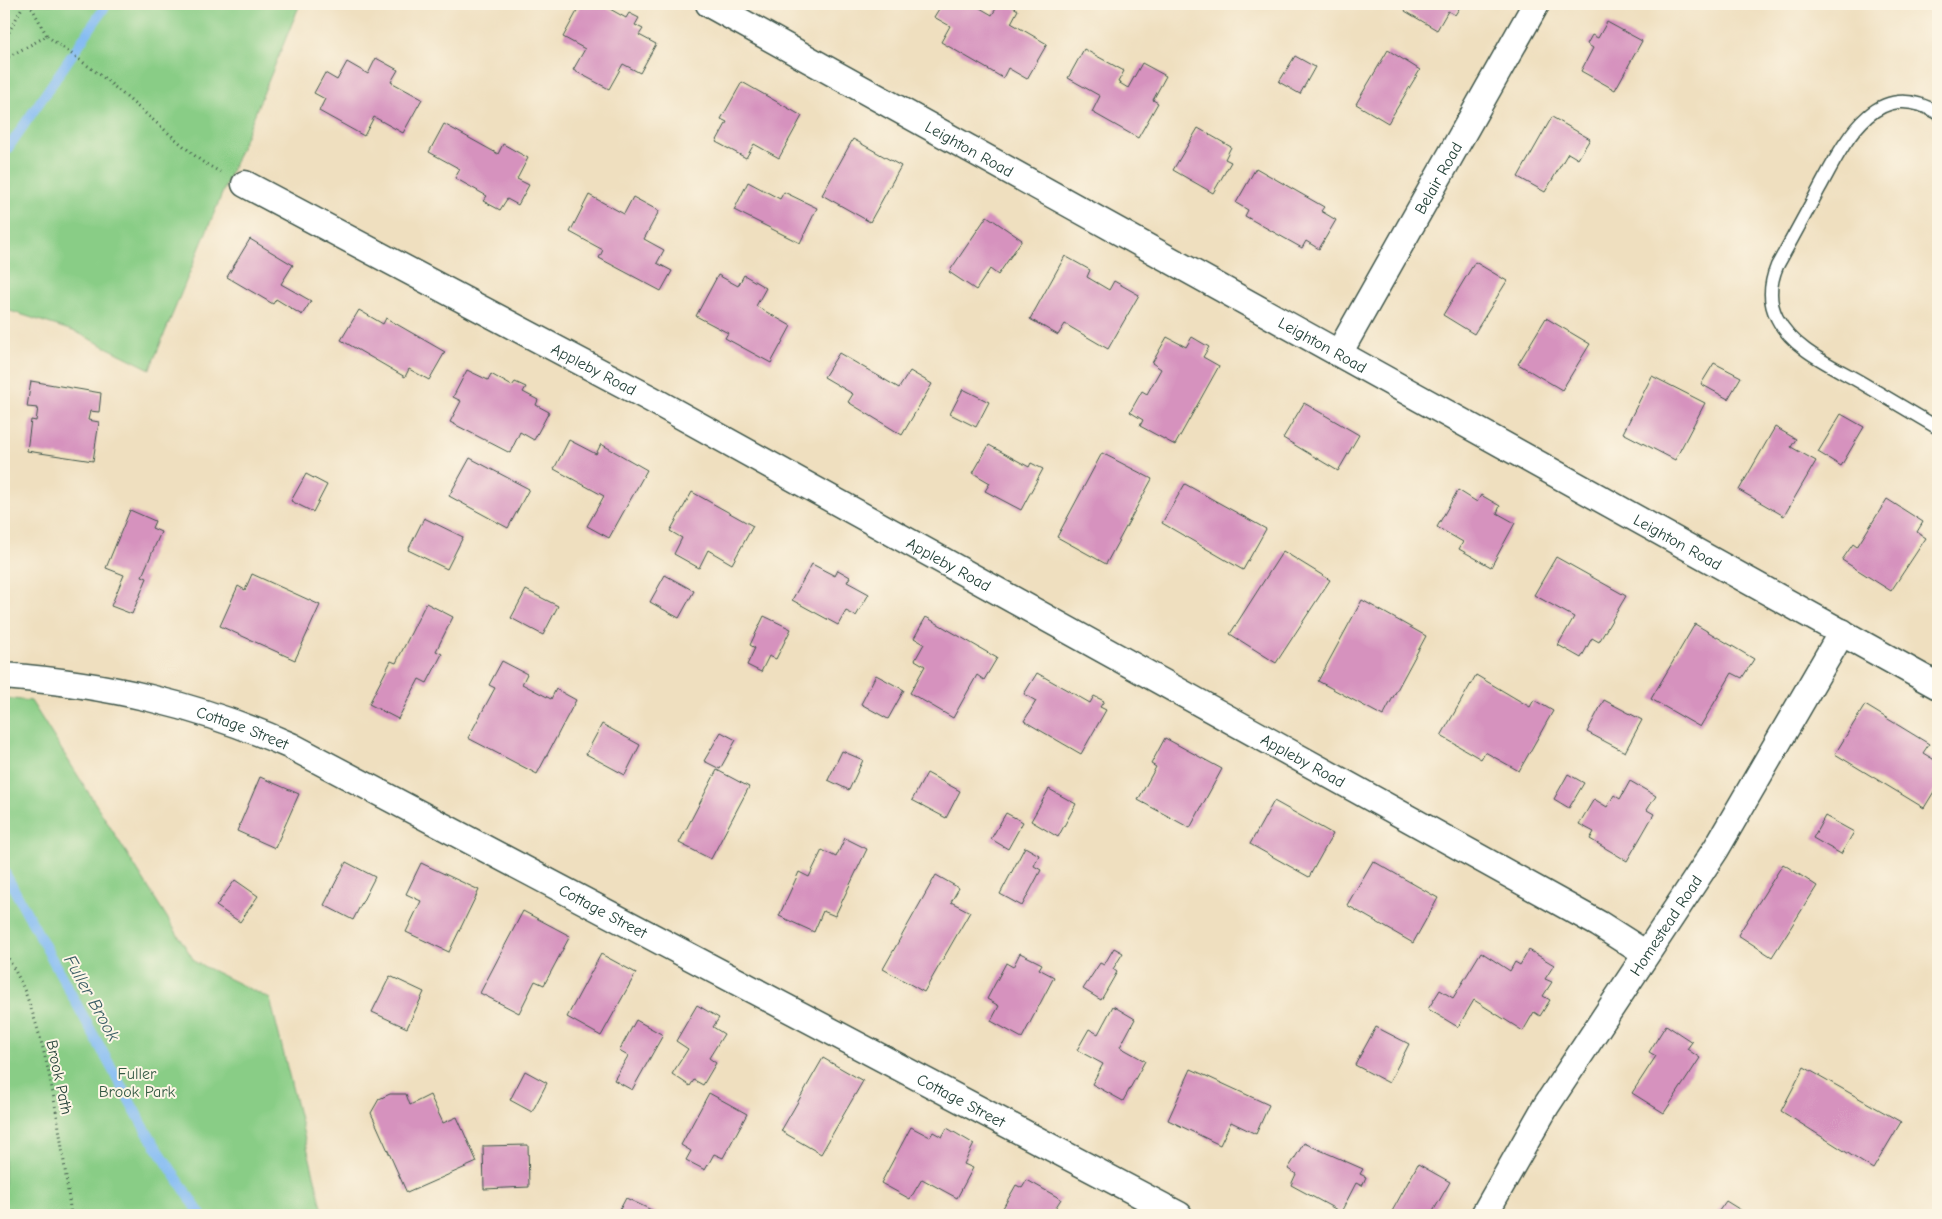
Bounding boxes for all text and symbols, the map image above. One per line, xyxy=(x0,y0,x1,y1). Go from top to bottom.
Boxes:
street label: Leighton Road xyxy=(922,118,1016,181)
street label: Belair Road xyxy=(1411,139,1466,218)
street label: Leighton Road xyxy=(1275,314,1369,377)
street label: Appleby Road xyxy=(548,340,639,400)
street label: Leighton Road xyxy=(1630,511,1724,574)
street label: Appleby Road xyxy=(903,534,994,595)
street label: Cottage Street xyxy=(194,703,291,754)
street label: Appleby Road xyxy=(1258,731,1348,792)
street label: Homestead Road xyxy=(1627,872,1706,980)
street label: Cottage Street xyxy=(556,881,650,943)
water label: Fuller Brook xyxy=(59,951,124,1045)
street label: Brook Path xyxy=(42,1038,76,1116)
park label: Fuller Brook Park xyxy=(99,1065,176,1101)
street label: Cottage Street xyxy=(914,1070,1008,1132)

